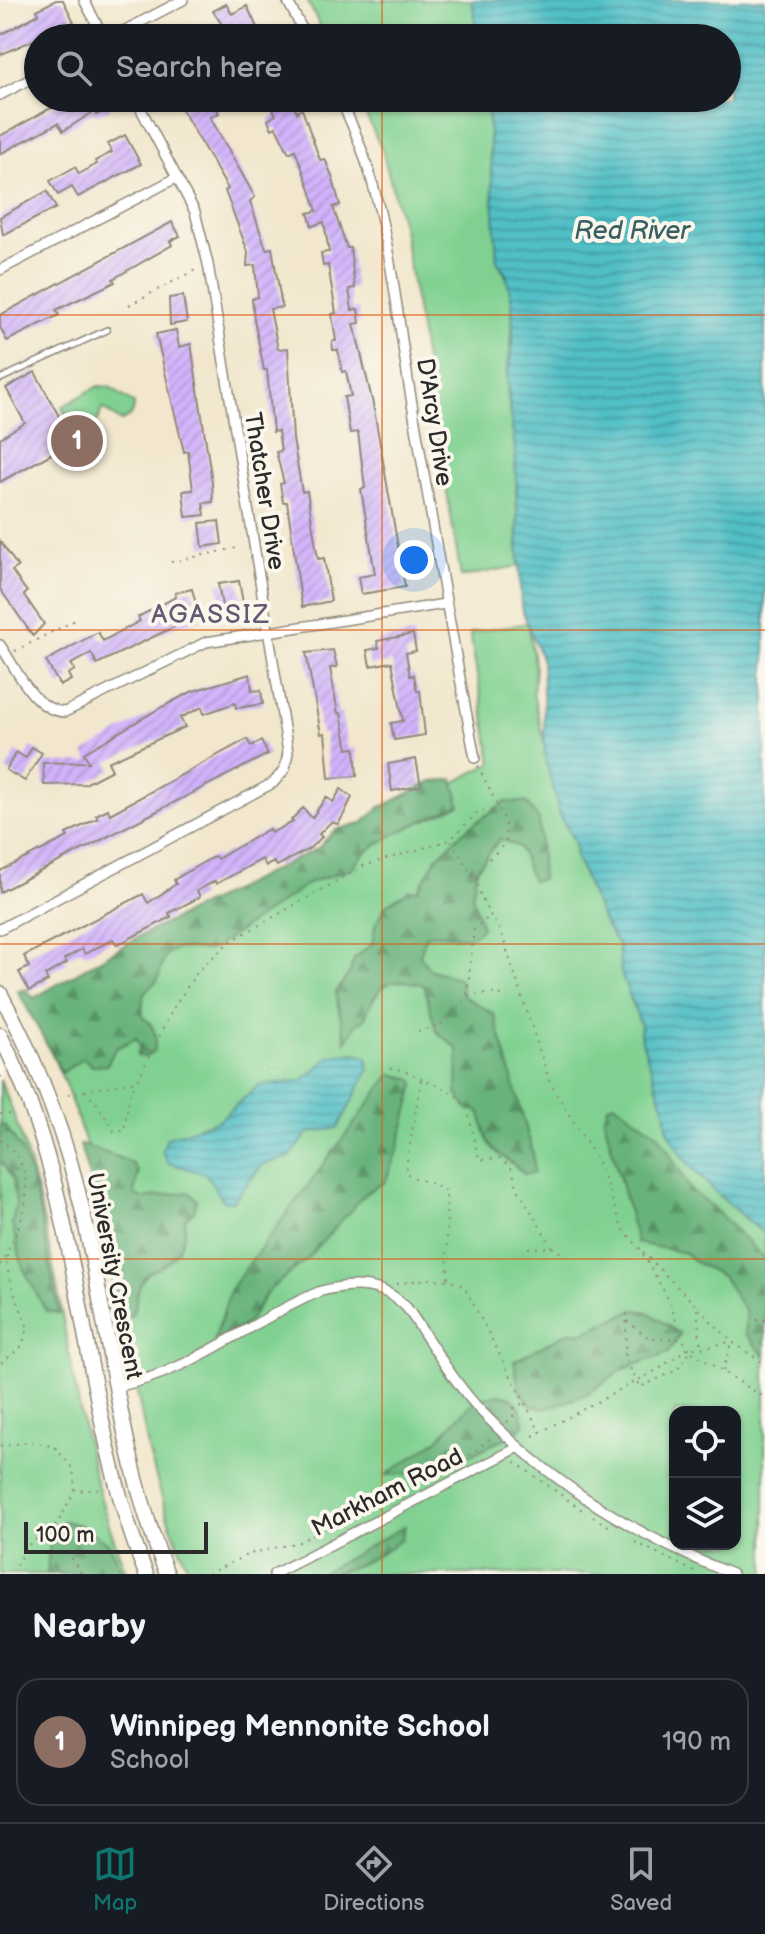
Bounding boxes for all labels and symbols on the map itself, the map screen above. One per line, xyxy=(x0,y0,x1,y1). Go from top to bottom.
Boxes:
water label: Red River xyxy=(574,216,691,247)
street label: D'Arcy Drive xyxy=(410,356,459,488)
street label: Thatcher Drive xyxy=(238,410,291,572)
pin: 1 xyxy=(51,411,103,471)
your location xyxy=(394,540,434,580)
district label: AGASSIZ xyxy=(151,600,271,631)
street label: University Crescent xyxy=(80,1170,149,1383)
street label: Markham Road xyxy=(307,1442,468,1543)
scale bar xyxy=(24,1518,208,1554)

